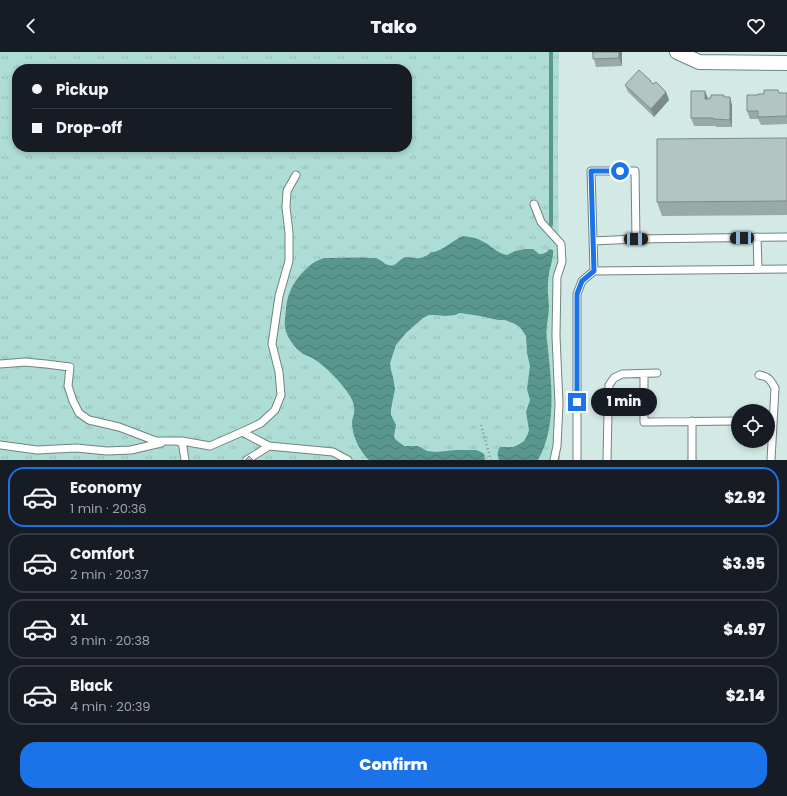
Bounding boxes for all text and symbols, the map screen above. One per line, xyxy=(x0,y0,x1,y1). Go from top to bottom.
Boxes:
text: Tako xyxy=(370,14,417,39)
icon: back xyxy=(20,15,42,37)
icon: heart xyxy=(745,15,767,37)
text: Pickup xyxy=(56,79,108,100)
text: Drop-off xyxy=(56,117,122,138)
route start xyxy=(611,162,629,180)
car xyxy=(730,232,754,244)
car xyxy=(624,233,648,245)
callout: 1 min xyxy=(591,388,657,416)
text: 1 min xyxy=(607,392,641,411)
route end xyxy=(568,393,586,411)
map controls xyxy=(731,404,775,448)
button: locate xyxy=(731,404,775,448)
text: Economy xyxy=(70,477,142,498)
icon: car xyxy=(22,479,58,515)
text: $2.92 xyxy=(724,487,765,508)
text: 1 min · 20:36 xyxy=(70,499,147,518)
text: Comfort xyxy=(70,543,134,564)
icon: car xyxy=(22,545,58,581)
text: $3.95 xyxy=(723,553,765,574)
text: 2 min · 20:37 xyxy=(70,565,149,584)
text: XL xyxy=(70,609,88,630)
icon: car xyxy=(22,611,58,647)
text: $4.97 xyxy=(723,619,765,640)
text: 3 min · 20:38 xyxy=(70,631,150,650)
text: Black xyxy=(70,675,113,696)
icon: car xyxy=(22,677,58,713)
text: $2.14 xyxy=(726,685,765,706)
text: 4 min · 20:39 xyxy=(70,697,151,716)
button: Confirm xyxy=(20,742,767,788)

